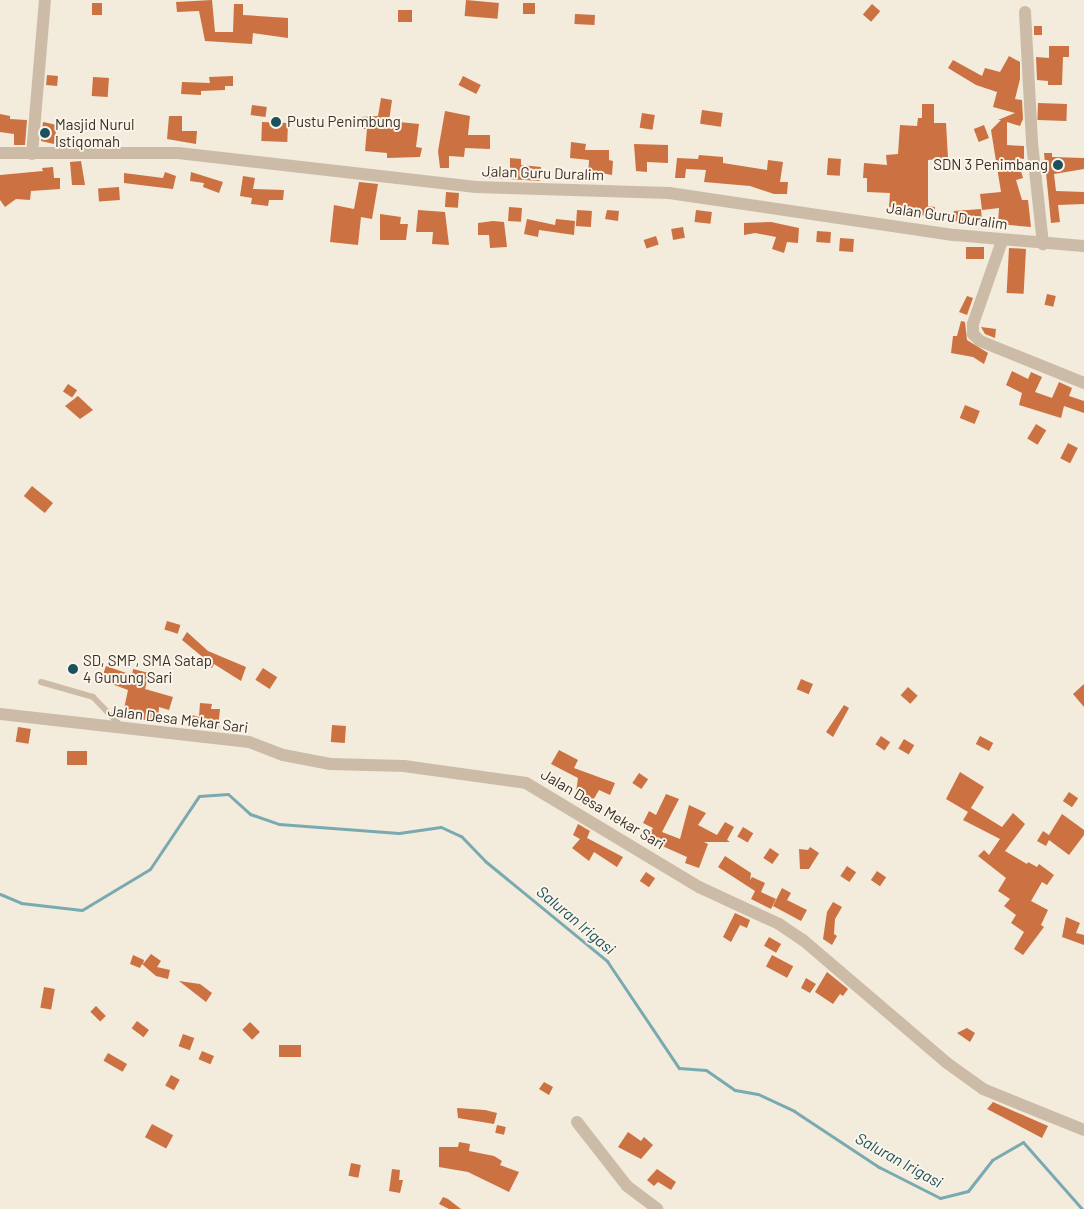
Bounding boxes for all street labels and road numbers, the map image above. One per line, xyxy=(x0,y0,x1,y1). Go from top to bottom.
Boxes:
street label: Jalan Guru Duralim xyxy=(482,162,604,184)
street label: Jalan Guru Duralim xyxy=(885,199,1009,233)
street label: Jalan Desa Mekar Sari xyxy=(107,701,249,737)
street label: Jalan Desa Mekar Sari xyxy=(538,765,668,853)

